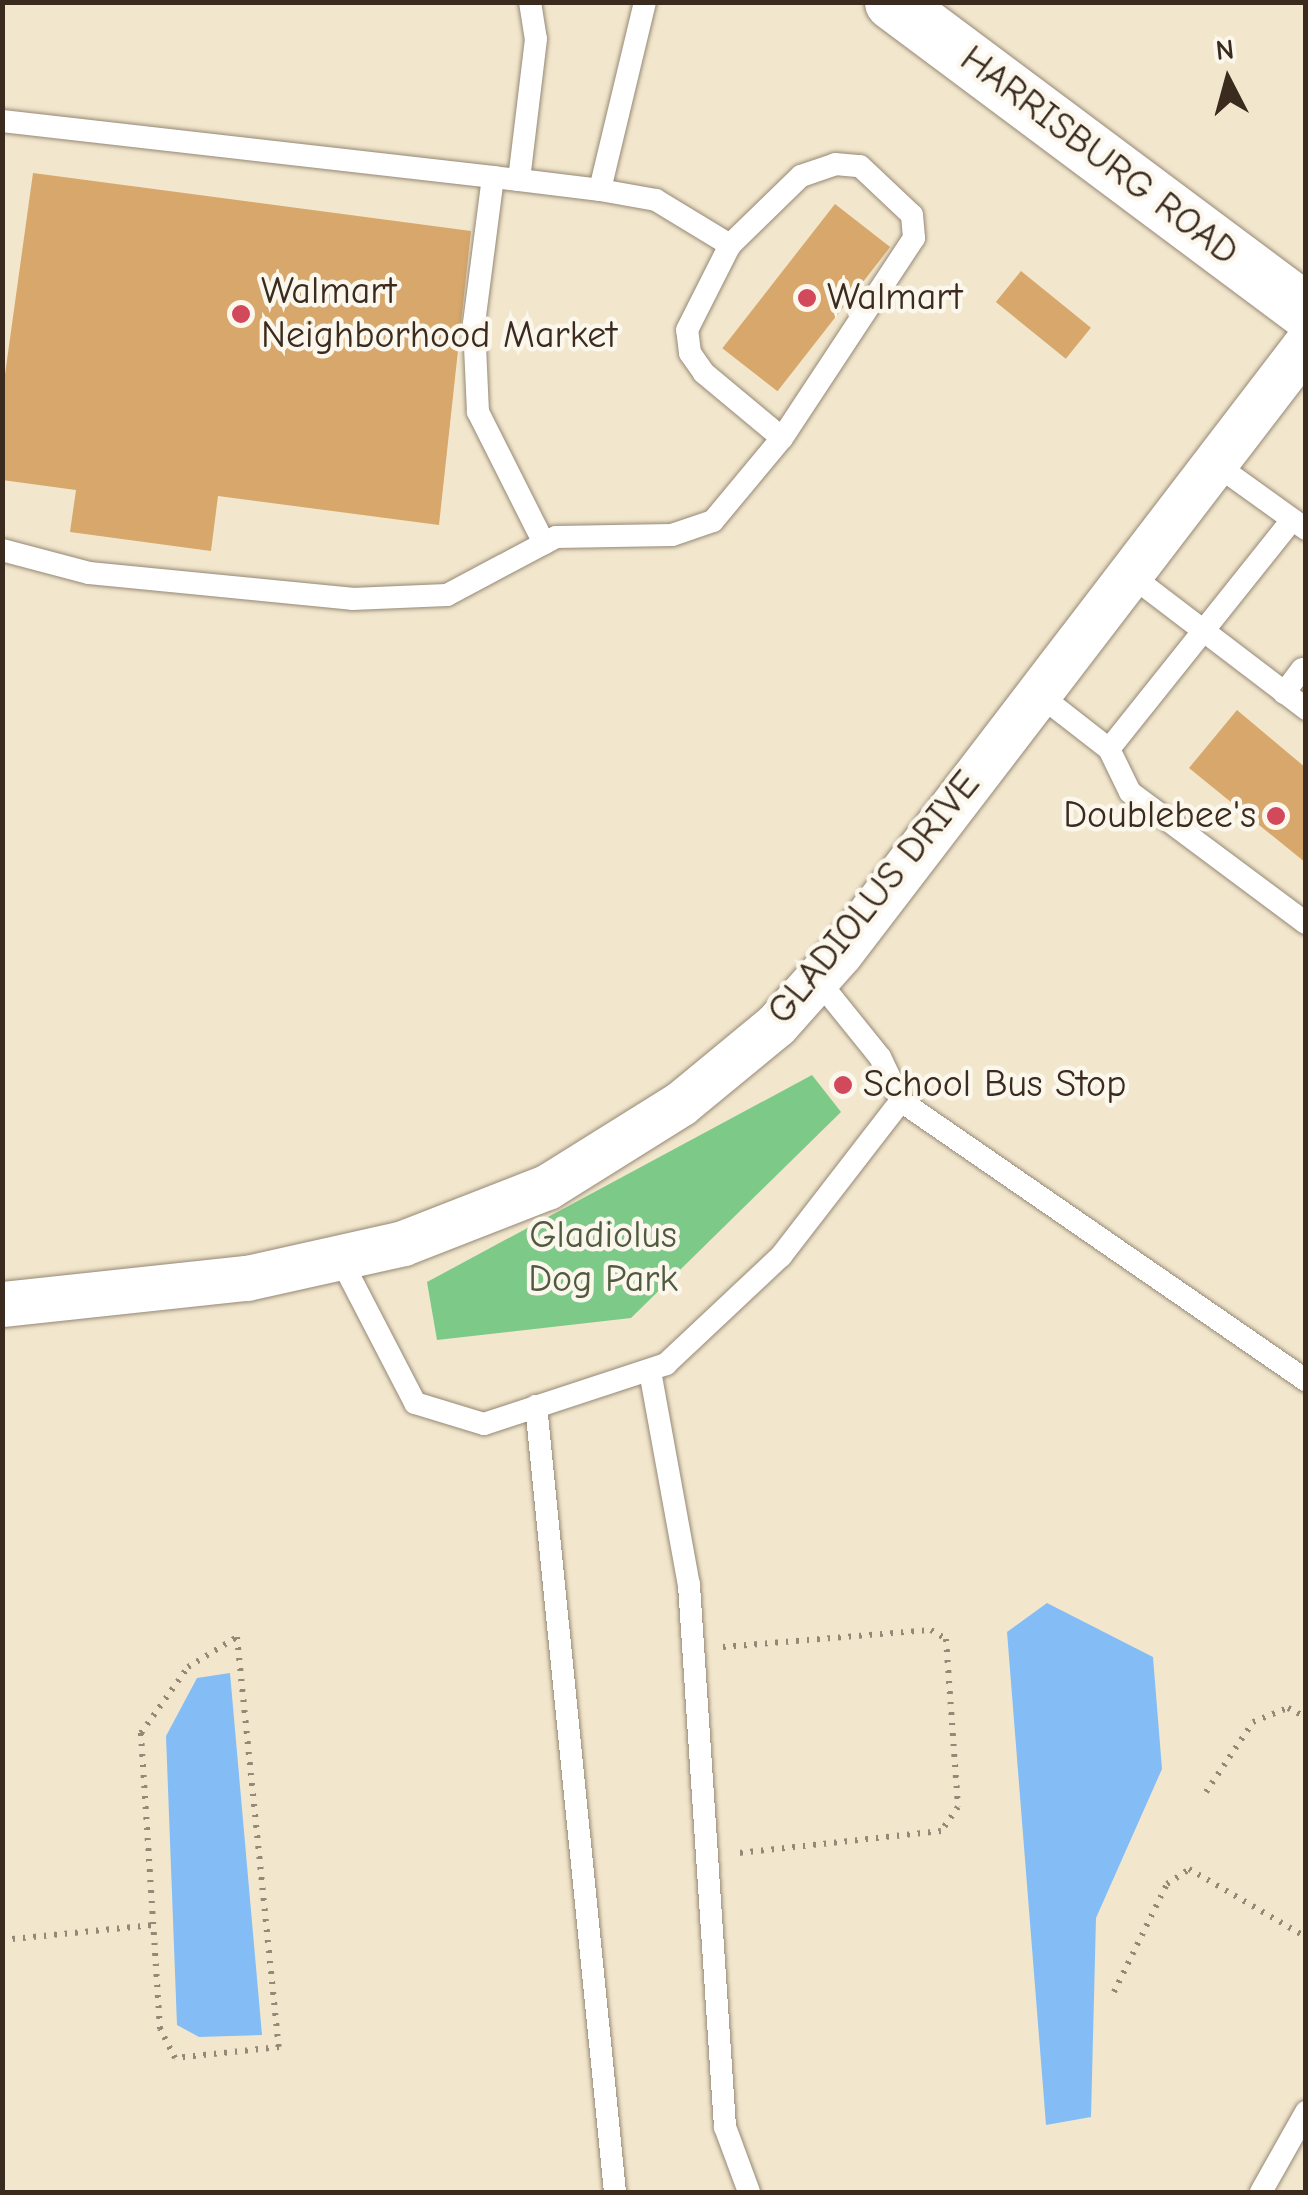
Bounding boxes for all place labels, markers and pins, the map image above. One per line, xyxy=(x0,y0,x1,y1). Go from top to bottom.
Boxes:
place label: Walmart Neighborhood Market xyxy=(261,269,617,358)
place label: Walmart xyxy=(827,275,962,321)
marker: Walmart xyxy=(796,287,818,309)
marker: Walmart Neighborhood Market xyxy=(230,303,252,325)
place label: Doublebee's xyxy=(1063,793,1256,839)
marker: Doublebee's xyxy=(1265,805,1287,827)
place label: School Bus Stop xyxy=(863,1062,1126,1108)
marker: School Bus Stop xyxy=(832,1074,854,1096)

